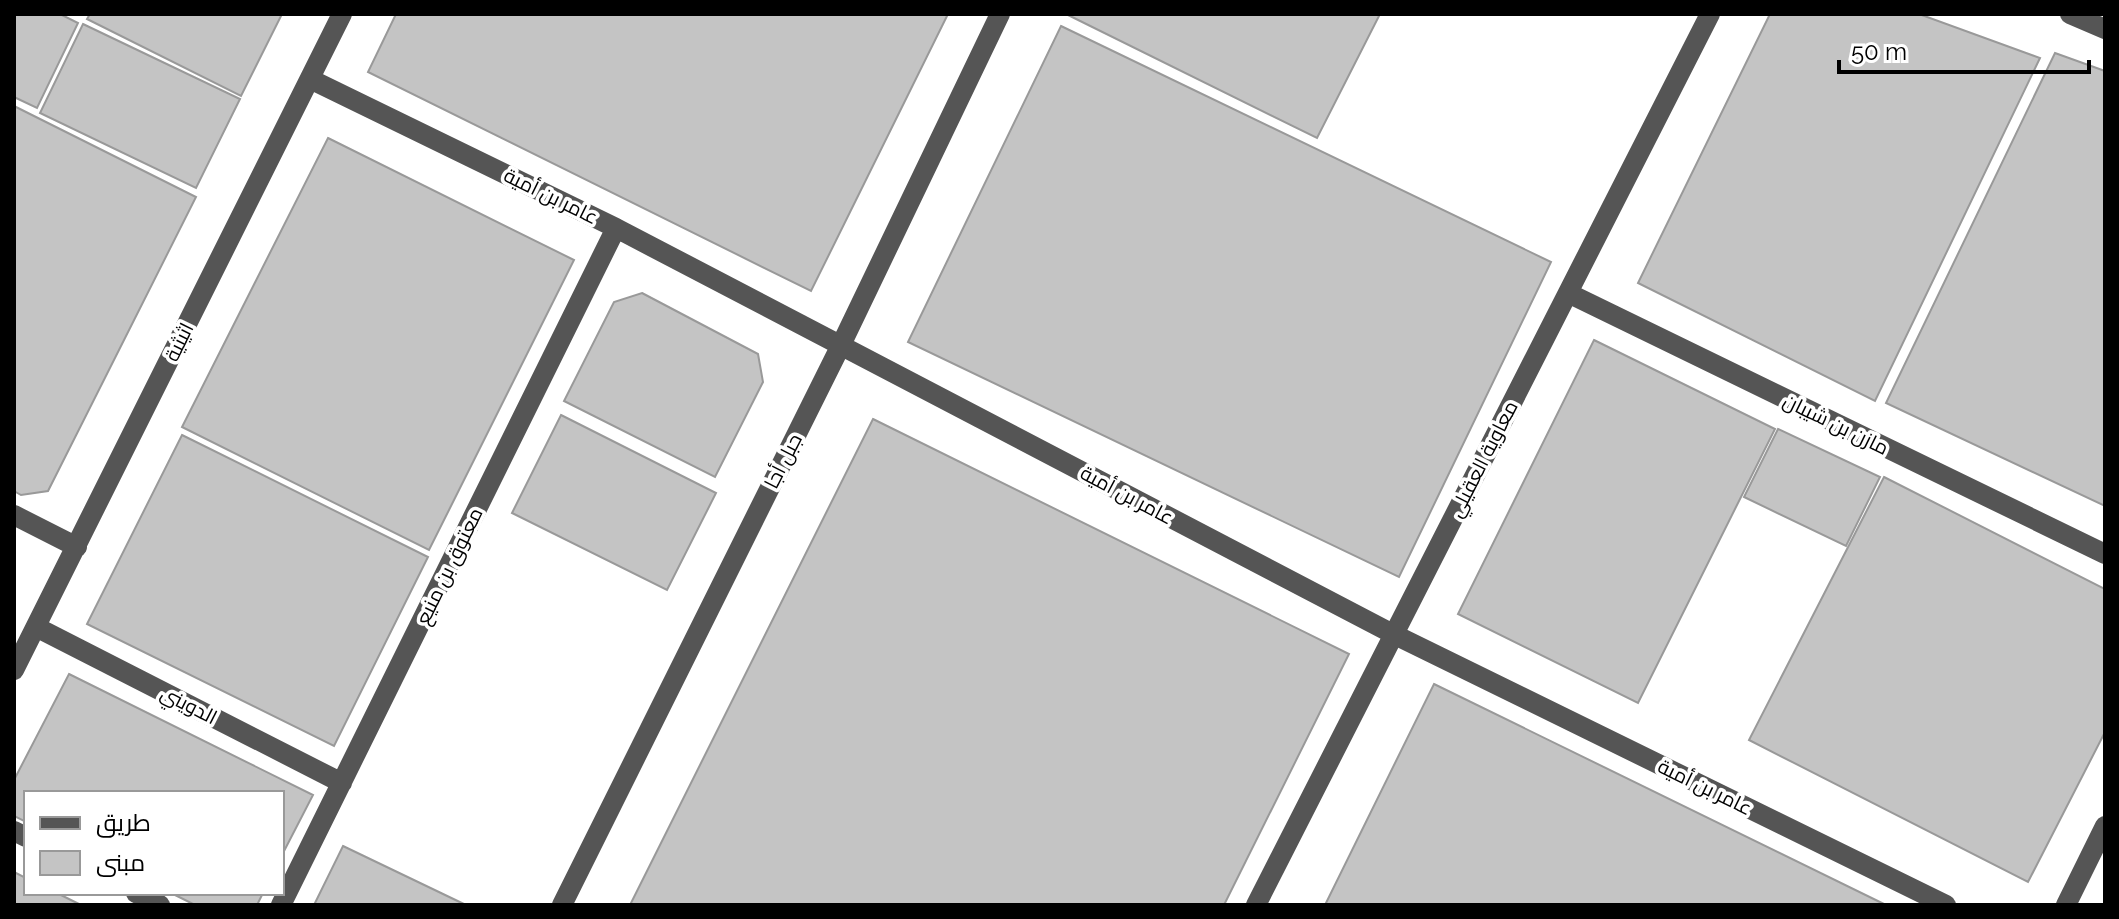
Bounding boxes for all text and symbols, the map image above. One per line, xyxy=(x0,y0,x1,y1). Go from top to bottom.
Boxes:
scale bar xyxy=(1839,24,2089,74)
text: 50 m xyxy=(1851,37,1907,66)
street label: عامر بن أمية xyxy=(500,163,602,230)
street label: اثيثية xyxy=(159,319,199,365)
street label: مازن بن شيبان xyxy=(1779,388,1893,461)
street label: معاوية العقيلي xyxy=(1443,397,1526,523)
street label: جبل أجا xyxy=(759,430,808,493)
street label: عامر بن أمية xyxy=(1076,461,1178,530)
street label: معتوق بن منيع xyxy=(410,504,489,629)
street label: الدويني xyxy=(155,681,221,733)
street label: عامر بن أمية xyxy=(1654,754,1756,821)
legend xyxy=(24,791,284,895)
text: طريق xyxy=(96,808,151,838)
text: مبنى xyxy=(96,848,145,877)

